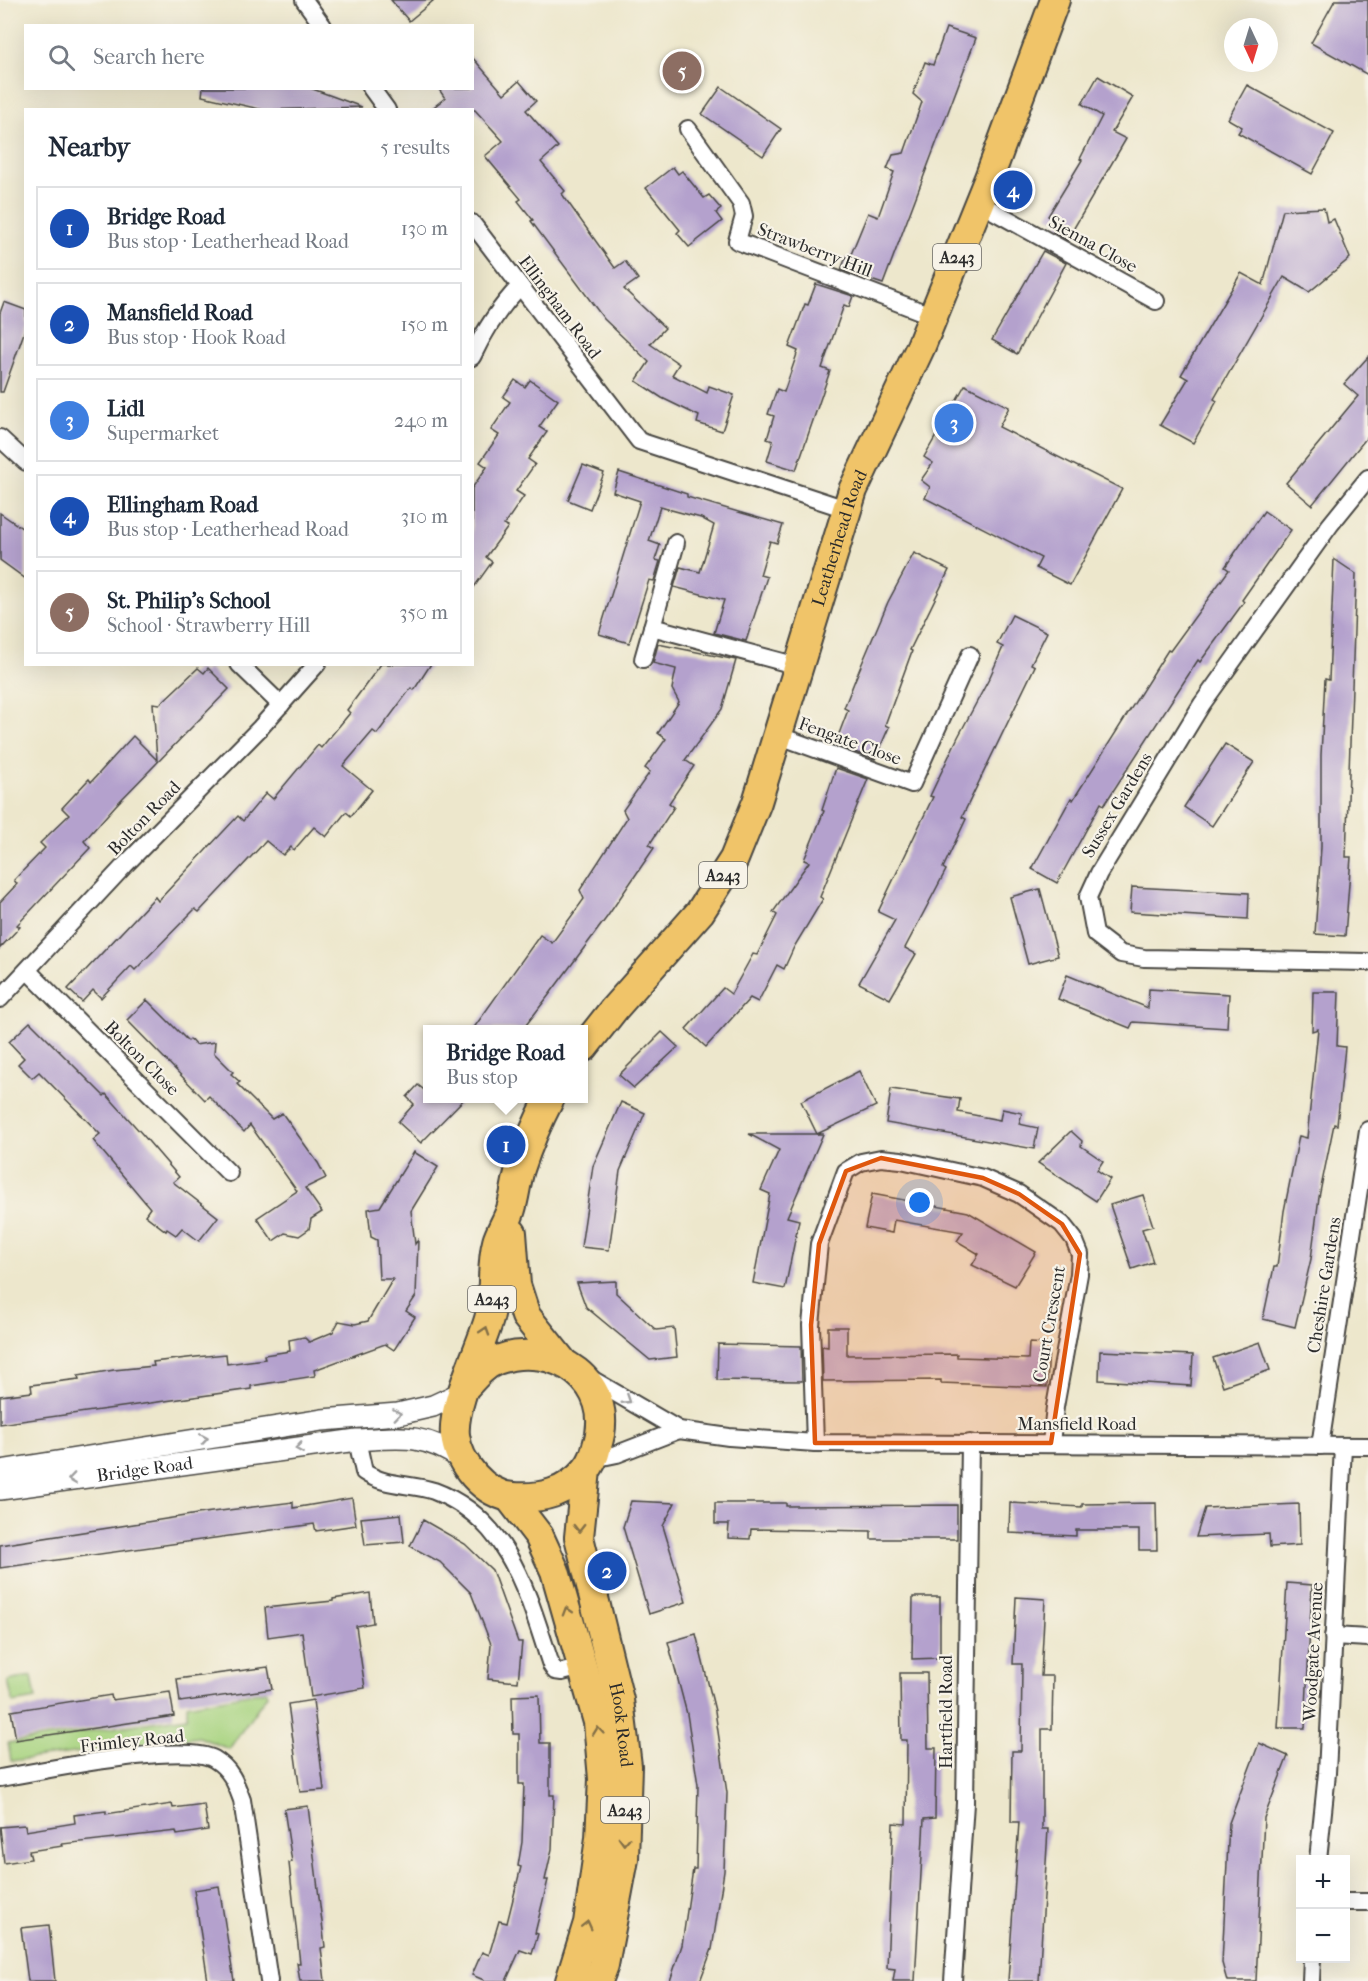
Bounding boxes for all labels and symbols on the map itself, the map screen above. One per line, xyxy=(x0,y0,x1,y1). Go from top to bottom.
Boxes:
north arrow xyxy=(1224,18,1278,72)
pin: 5 xyxy=(662,48,702,94)
pin: 4 xyxy=(994,168,1032,213)
street label: Sienna Close xyxy=(1045,211,1141,277)
street label: Strawberry Hill xyxy=(754,219,875,282)
road number: A243 xyxy=(933,244,981,270)
street label: Ellingham Road xyxy=(514,252,605,363)
pin: 3 xyxy=(934,400,974,446)
street label: Leatherhead Road xyxy=(808,466,872,609)
street label: Fengate Close xyxy=(796,713,904,770)
street label: Sussex Gardens xyxy=(1078,749,1157,862)
street label: Bolton Road xyxy=(104,777,185,860)
road number: A243 xyxy=(699,862,747,888)
street label: Bolton Close xyxy=(100,1017,183,1100)
pin: 1 xyxy=(486,1122,526,1168)
your location xyxy=(905,1188,934,1217)
street label: Cheshire Gardens xyxy=(1303,1215,1346,1355)
street label: Court Crescent xyxy=(1029,1264,1070,1384)
road number: A243 xyxy=(468,1286,516,1312)
one-way arrow xyxy=(478,1326,490,1337)
one-way arrow xyxy=(620,1393,631,1404)
one-way arrow xyxy=(392,1408,401,1420)
street label: Mansfield Road xyxy=(1017,1414,1137,1435)
one-way arrow xyxy=(199,1433,208,1445)
one-way arrow xyxy=(294,1442,303,1454)
street label: Bridge Road xyxy=(95,1453,194,1487)
one-way arrow xyxy=(68,1473,77,1485)
one-way arrow xyxy=(573,1524,585,1533)
pin: 2 xyxy=(588,1548,626,1594)
street label: Woodgate Avenue xyxy=(1299,1582,1328,1723)
one-way arrow xyxy=(562,1606,574,1617)
street label: Hartfield Road xyxy=(936,1655,957,1769)
street label: Hook Road xyxy=(604,1680,637,1769)
street label: Frimley Road xyxy=(79,1726,185,1757)
one-way arrow xyxy=(593,1727,605,1736)
road number: A243 xyxy=(601,1797,649,1823)
one-way arrow xyxy=(618,1836,631,1845)
one-way arrow xyxy=(579,1920,592,1930)

